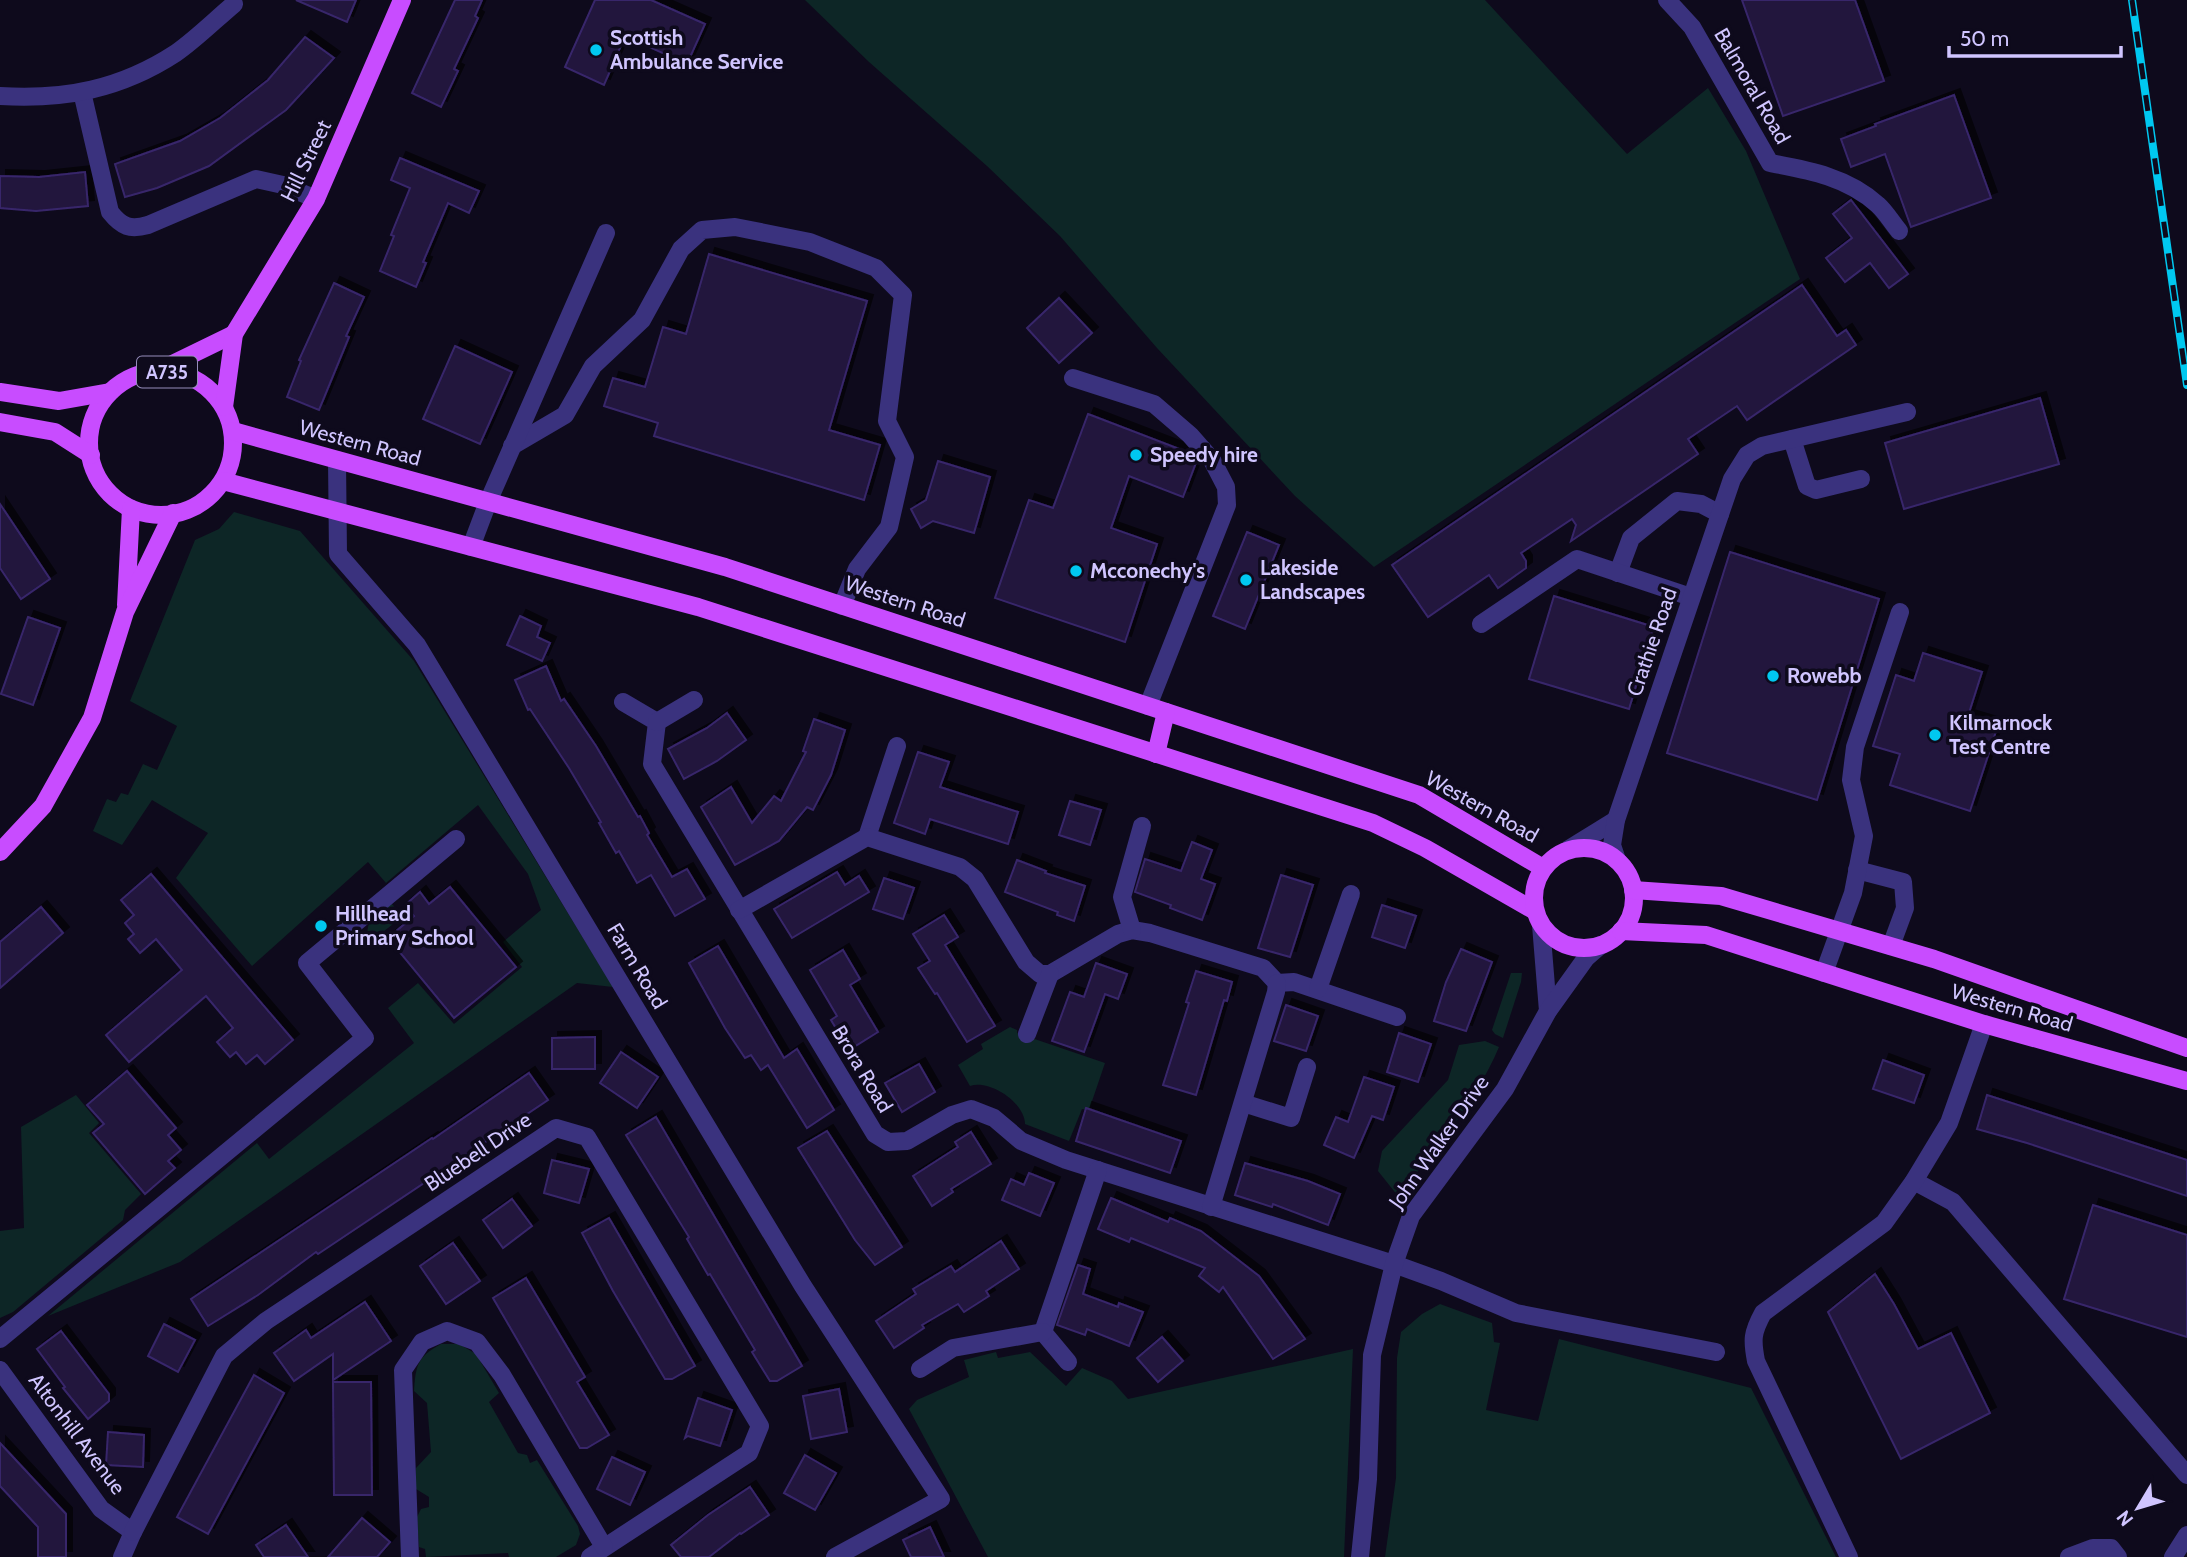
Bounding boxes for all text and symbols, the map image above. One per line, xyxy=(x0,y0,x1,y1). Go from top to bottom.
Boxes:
scale bar xyxy=(1949,14,2120,58)
street label: Balmoral Road xyxy=(1709,23,1796,148)
place label: Scottish Ambulance Service xyxy=(610,25,783,74)
text: 50 m xyxy=(1960,26,2009,51)
marker: Scottish Ambulance Service xyxy=(588,42,604,58)
street label: Hill Street xyxy=(275,116,336,206)
road number: A735 xyxy=(137,356,197,388)
street label: Western Road xyxy=(297,414,424,471)
place label: Speedy hire xyxy=(1150,442,1258,467)
marker: Speedy hire xyxy=(1128,447,1144,463)
place label: Lakeside Landscapes xyxy=(1260,555,1365,604)
place label: Mcconechy's xyxy=(1090,558,1205,583)
marker: Mcconechy's xyxy=(1068,563,1084,579)
street label: Western Road xyxy=(842,570,968,633)
marker: Lakeside Landscapes xyxy=(1238,572,1254,588)
street label: Crathie Road xyxy=(1621,584,1682,699)
place label: Rowebb xyxy=(1787,663,1862,688)
marker: Rowebb xyxy=(1765,668,1781,684)
place label: Kilmarnock Test Centre xyxy=(1949,710,2053,759)
marker: Kilmarnock Test Centre xyxy=(1927,727,1943,743)
street label: Western Road xyxy=(1422,765,1543,848)
place label: Hillhead Primary School xyxy=(335,901,474,950)
marker: Hillhead Primary School xyxy=(313,918,329,934)
street label: Farm Road xyxy=(602,919,673,1013)
street label: Western Road xyxy=(1949,978,2076,1037)
street label: Brora Road xyxy=(827,1021,898,1117)
street label: John Walker Drive xyxy=(1383,1070,1494,1214)
street label: Bluebell Drive xyxy=(420,1107,536,1196)
street label: Altonhill Avenue xyxy=(24,1368,131,1499)
north arrow xyxy=(2103,1473,2173,1543)
text: N xyxy=(2112,1506,2138,1531)

